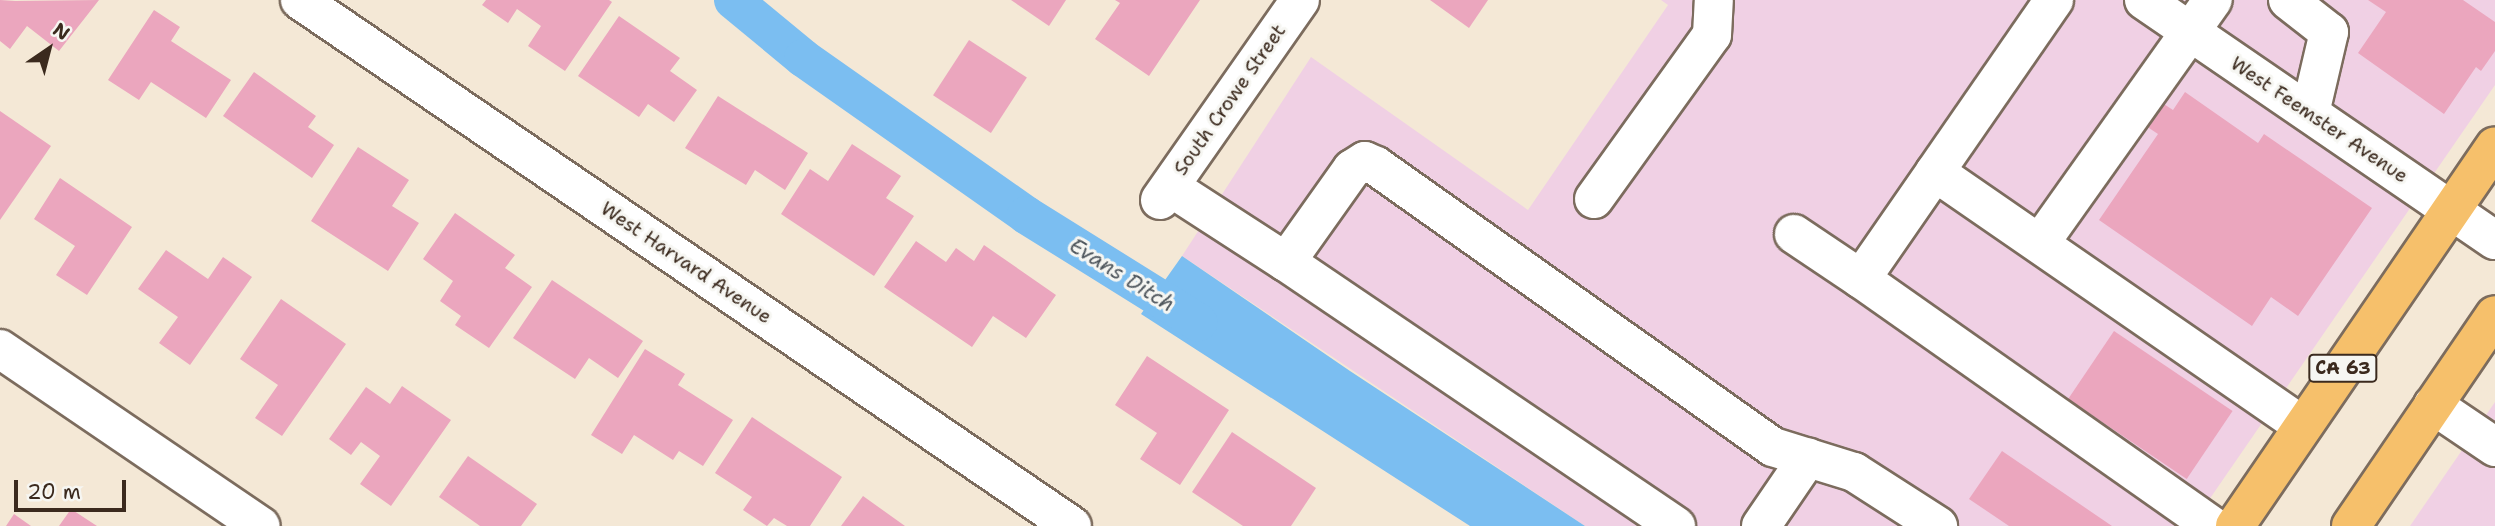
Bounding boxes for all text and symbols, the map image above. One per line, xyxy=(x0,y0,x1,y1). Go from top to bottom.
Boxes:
north arrow xyxy=(14,14,84,84)
text: N xyxy=(48,17,75,46)
street label: South Crowe Street xyxy=(1169,20,1291,180)
street label: West Feemster Avenue xyxy=(2226,52,2412,188)
street label: West Harvard Avenue xyxy=(596,197,776,329)
water label: Evans Ditch xyxy=(1065,233,1179,317)
road number: CA 63 xyxy=(2308,354,2378,382)
scale bar xyxy=(18,466,130,510)
text: 20 m xyxy=(27,478,81,506)

